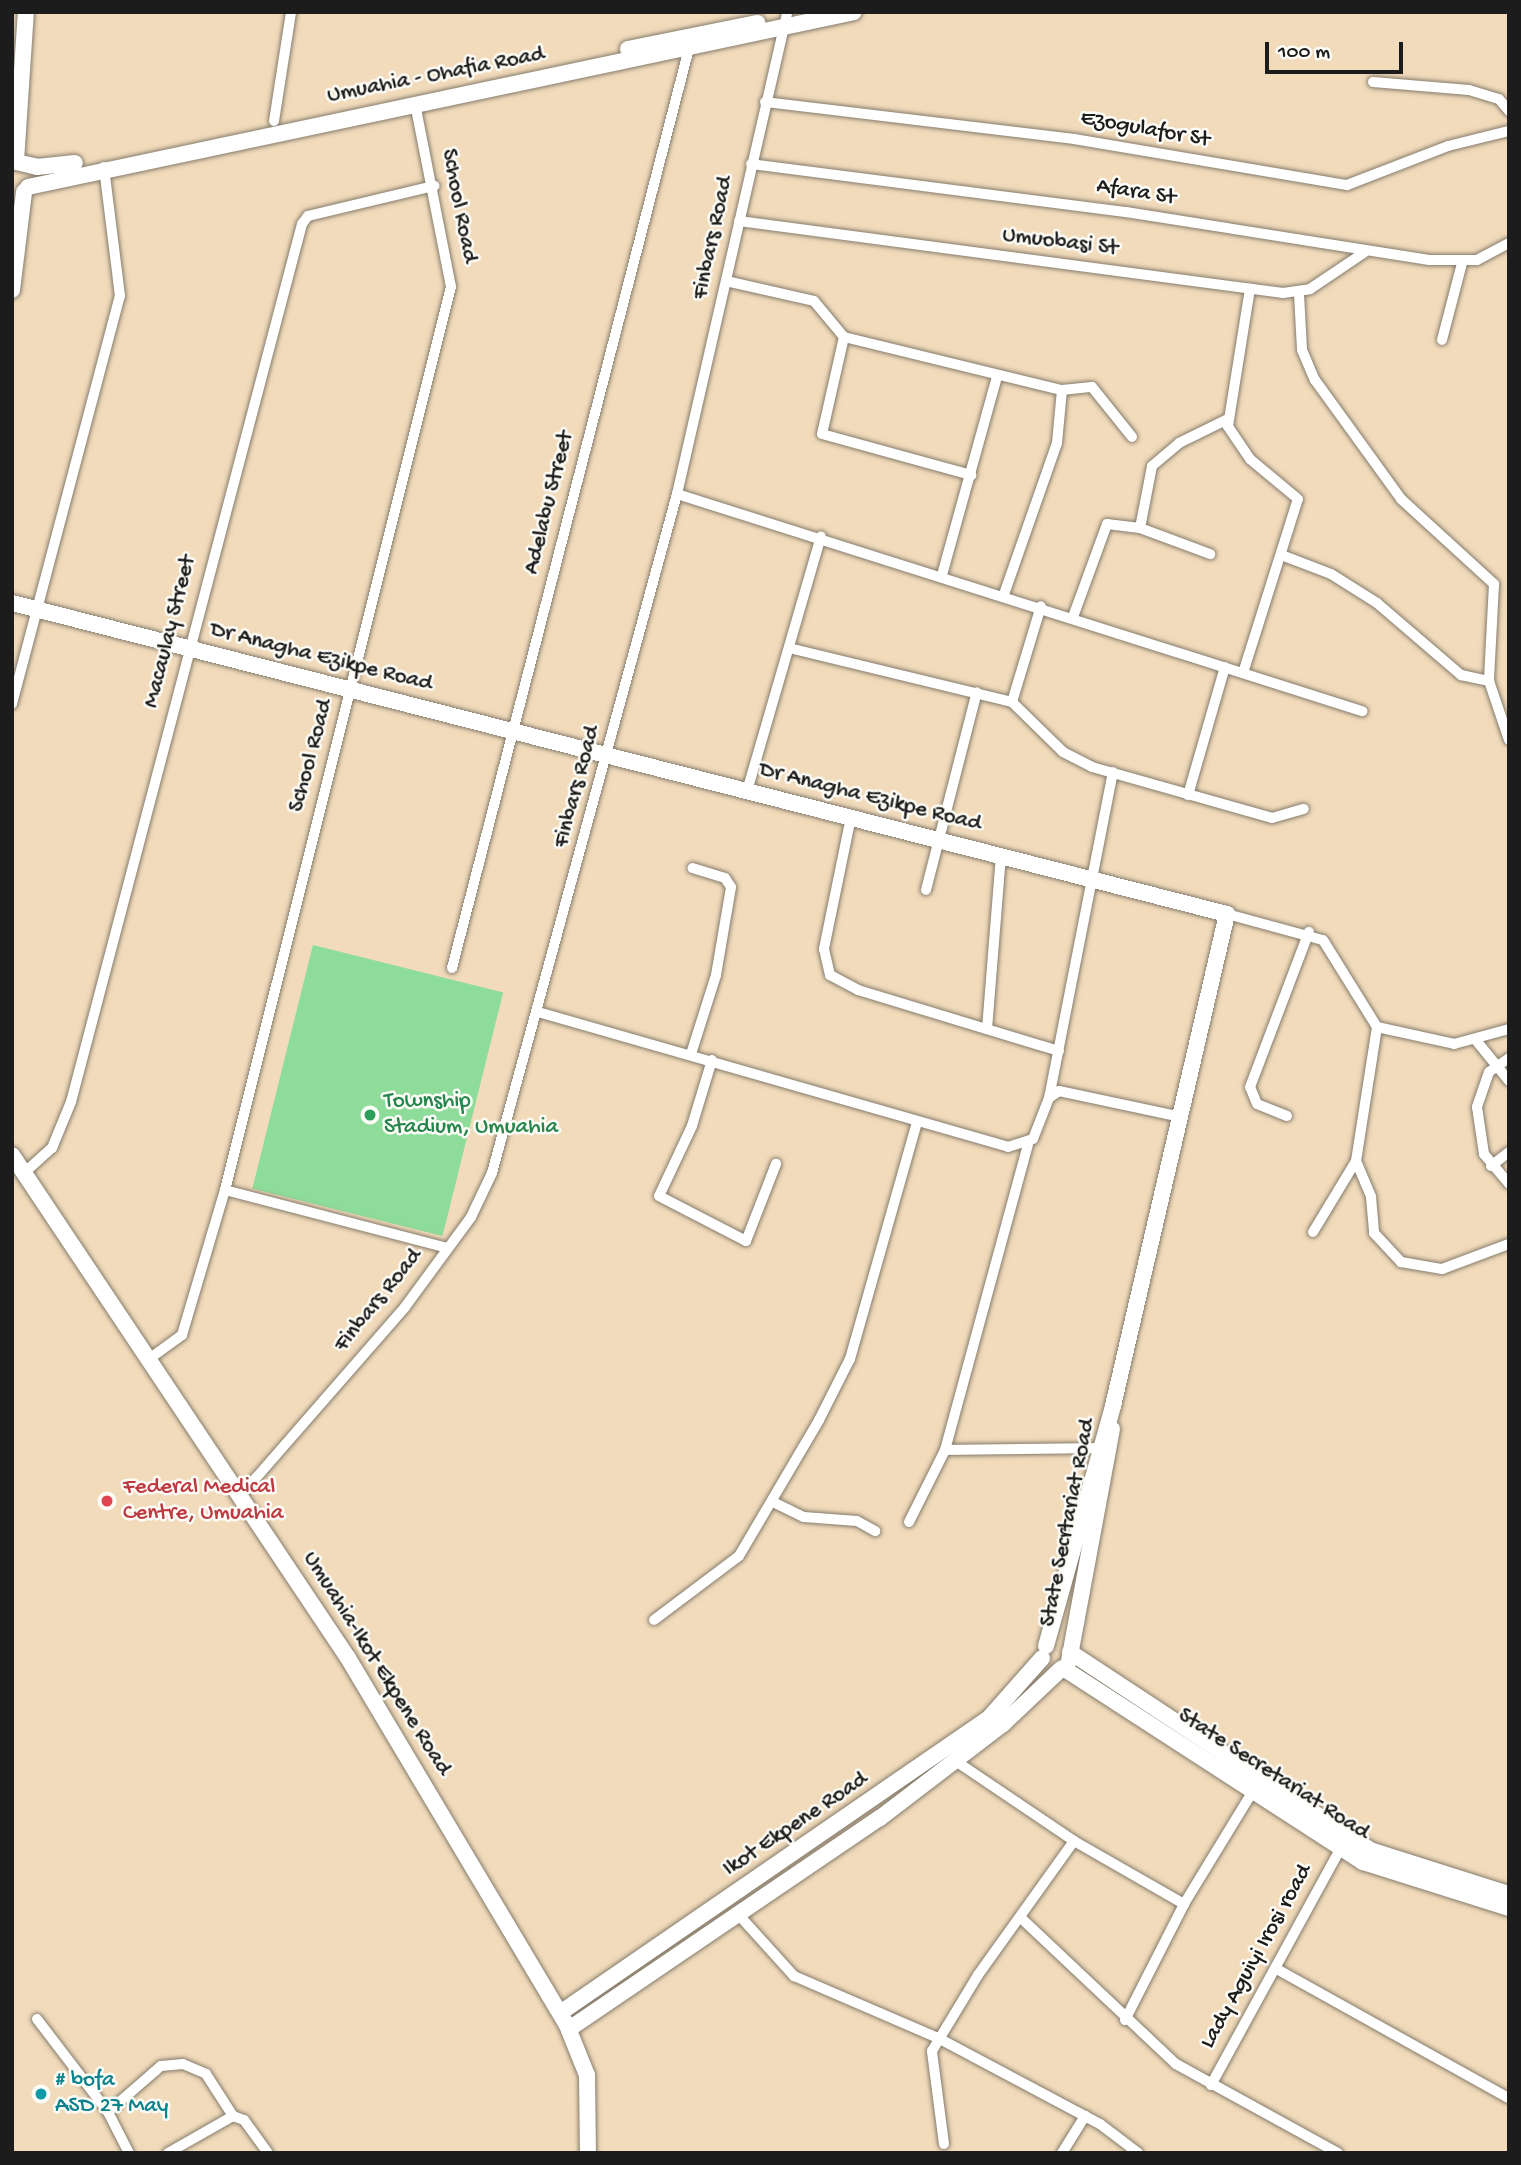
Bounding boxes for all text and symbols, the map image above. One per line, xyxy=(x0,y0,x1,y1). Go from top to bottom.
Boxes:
scale bar xyxy=(1269,28,1407,72)
street label: Umuahia - Ohafia Road xyxy=(325,41,547,111)
text: 100 m xyxy=(1278,41,1330,66)
street label: Ezogulafor St xyxy=(1078,105,1212,155)
street label: School Road xyxy=(433,147,483,265)
street label: Afara St xyxy=(1094,173,1178,213)
street label: Finbars Road xyxy=(688,174,740,302)
street label: Umuobasi St xyxy=(1001,222,1119,264)
street label: Adelabu Street xyxy=(519,429,581,577)
street label: Macaulay Street xyxy=(139,553,203,711)
street label: Dr Anagha Ezikpe Road xyxy=(207,617,435,699)
street label: School Road xyxy=(284,697,340,815)
street label: Finbars Road xyxy=(549,723,607,851)
street label: Dr Anagha Ezikpe Road xyxy=(756,757,984,839)
place label: Township Stadium, Umuahia xyxy=(384,1088,558,1142)
marker: Township Stadium, Umuahia xyxy=(362,1107,378,1123)
street label: Finbars Road xyxy=(329,1244,429,1358)
street label: State Secrtariat Road xyxy=(1035,1417,1103,1629)
place label: Federal Medical Centre, Umuahia xyxy=(123,1474,284,1528)
marker: Federal Medical Centre, Umuahia xyxy=(97,1491,117,1511)
street label: Umuahia-Ikot Ekpene Road xyxy=(296,1547,456,1781)
street label: State Secretariat Road xyxy=(1172,1703,1374,1847)
street label: Ikot Ekpene Road xyxy=(718,1766,874,1884)
street label: Lady Aguiyi Irosi road xyxy=(1195,1860,1319,2054)
place label: # bofa ASD 27 May xyxy=(55,2067,168,2121)
marker: # bofa ASD 27 May xyxy=(33,2086,49,2102)

